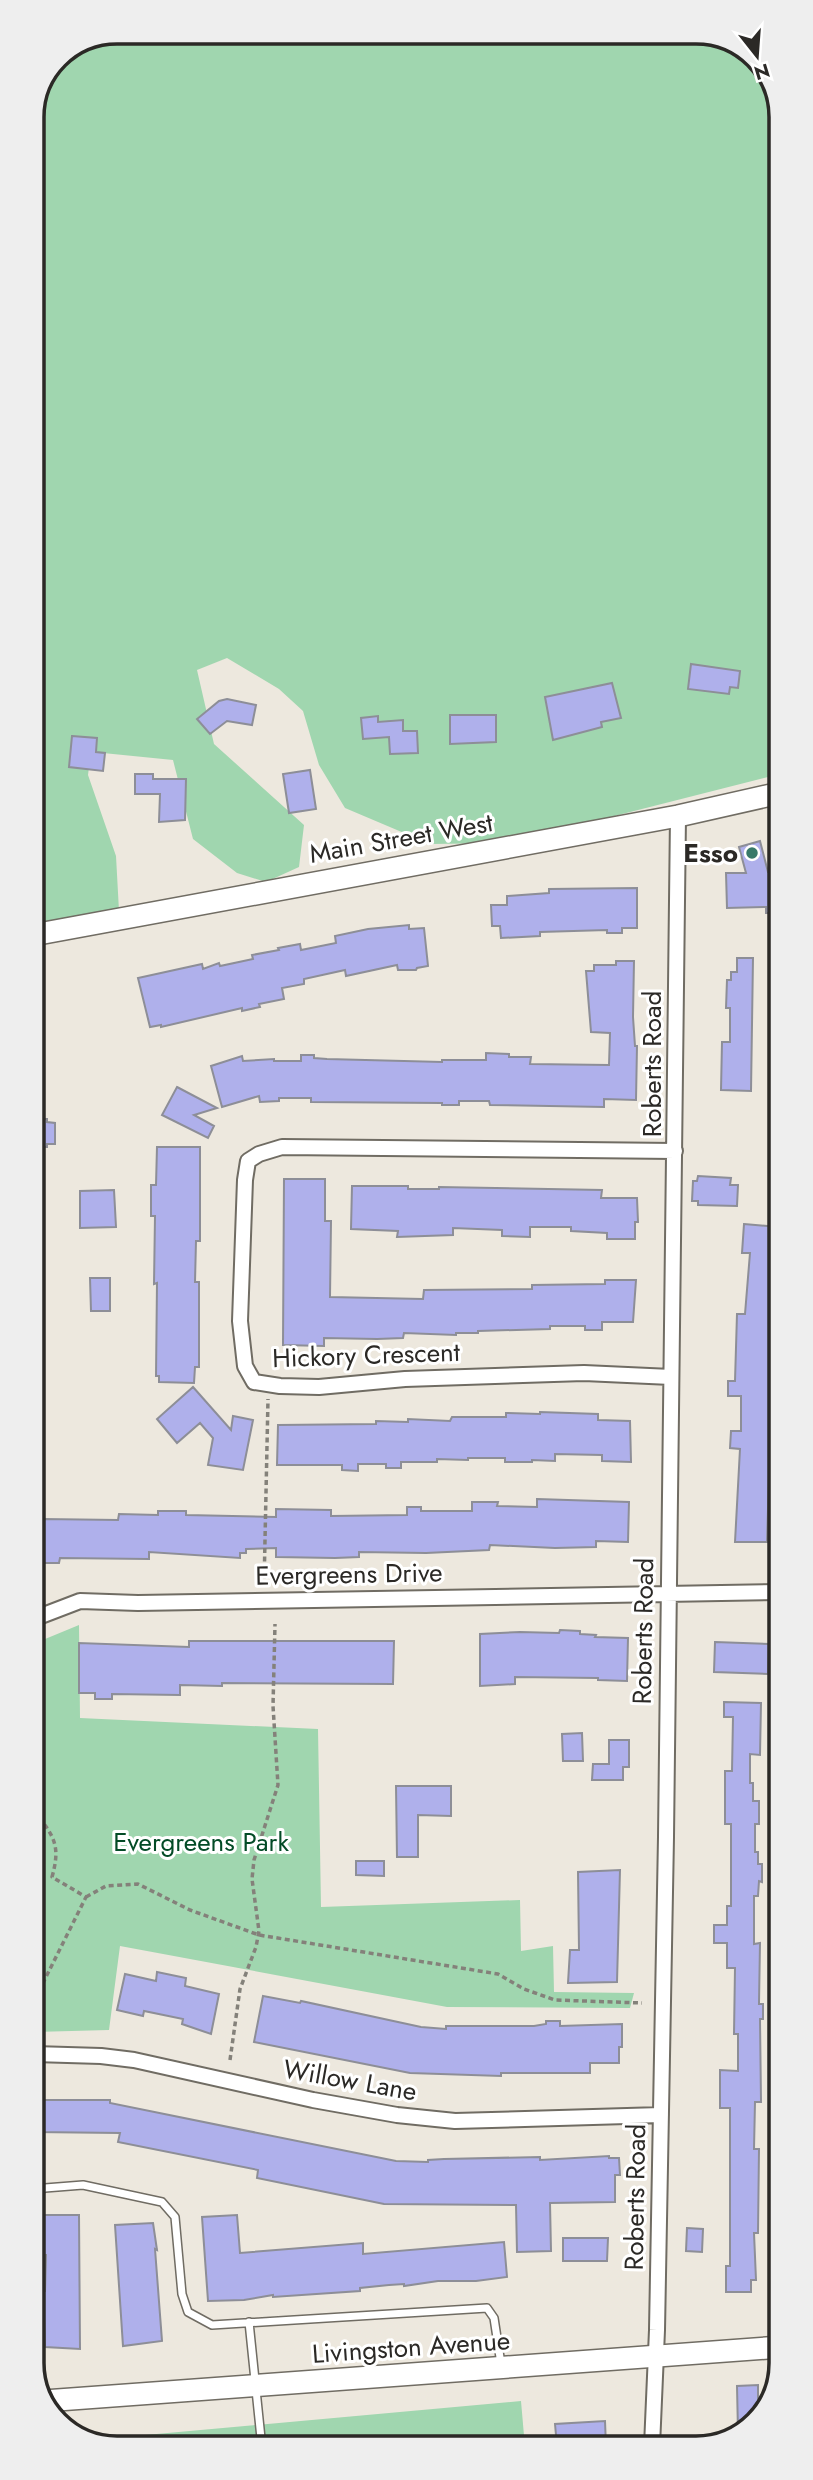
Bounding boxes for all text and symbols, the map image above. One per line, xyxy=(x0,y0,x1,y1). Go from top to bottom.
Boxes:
north arrow xyxy=(722,21,792,91)
text: N xyxy=(751,57,773,87)
street label: Main Street West xyxy=(306,803,496,873)
place label: Esso xyxy=(683,834,738,872)
marker: Esso xyxy=(744,845,760,861)
street label: Roberts Road xyxy=(633,991,671,1137)
street label: Hickory Crescent xyxy=(271,1333,461,1377)
street label: Evergreens Drive xyxy=(255,1553,443,1595)
street label: Roberts Road xyxy=(623,1557,663,1705)
park label: Evergreens Park xyxy=(113,1823,289,1861)
street label: Willow Lane xyxy=(280,2050,420,2110)
street label: Roberts Road xyxy=(615,2123,655,2271)
street label: Livingston Avenue xyxy=(311,2321,511,2373)

